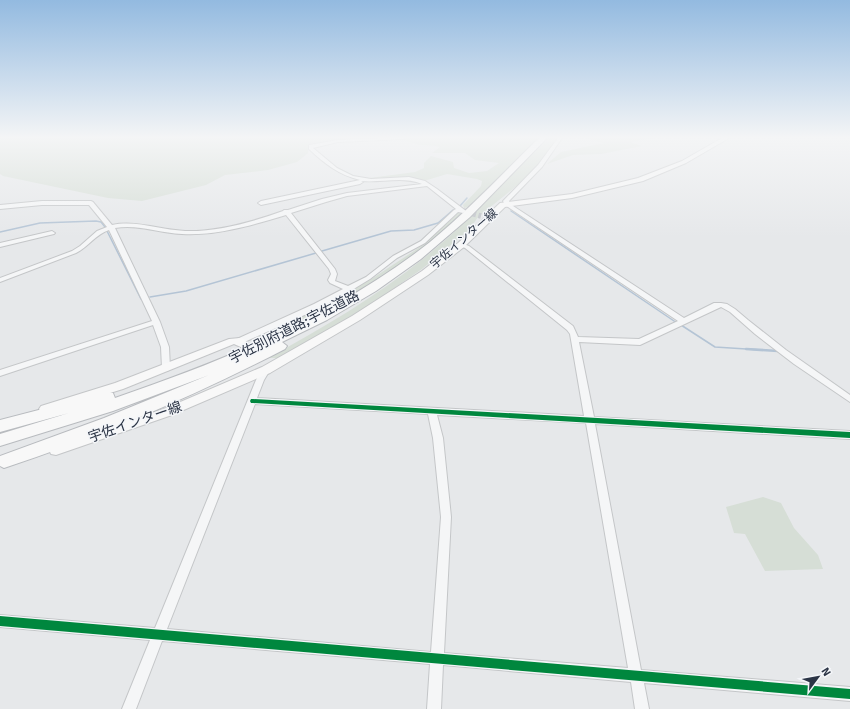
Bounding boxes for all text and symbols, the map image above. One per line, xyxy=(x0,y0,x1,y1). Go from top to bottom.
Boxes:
street label: 宇佐インター線 xyxy=(427,206,501,272)
street label: 宇佐別府道路;宇佐道路 xyxy=(226,287,362,367)
street label: 宇佐インター線 xyxy=(86,398,184,446)
north arrow xyxy=(798,657,838,697)
text: N xyxy=(819,665,834,679)

